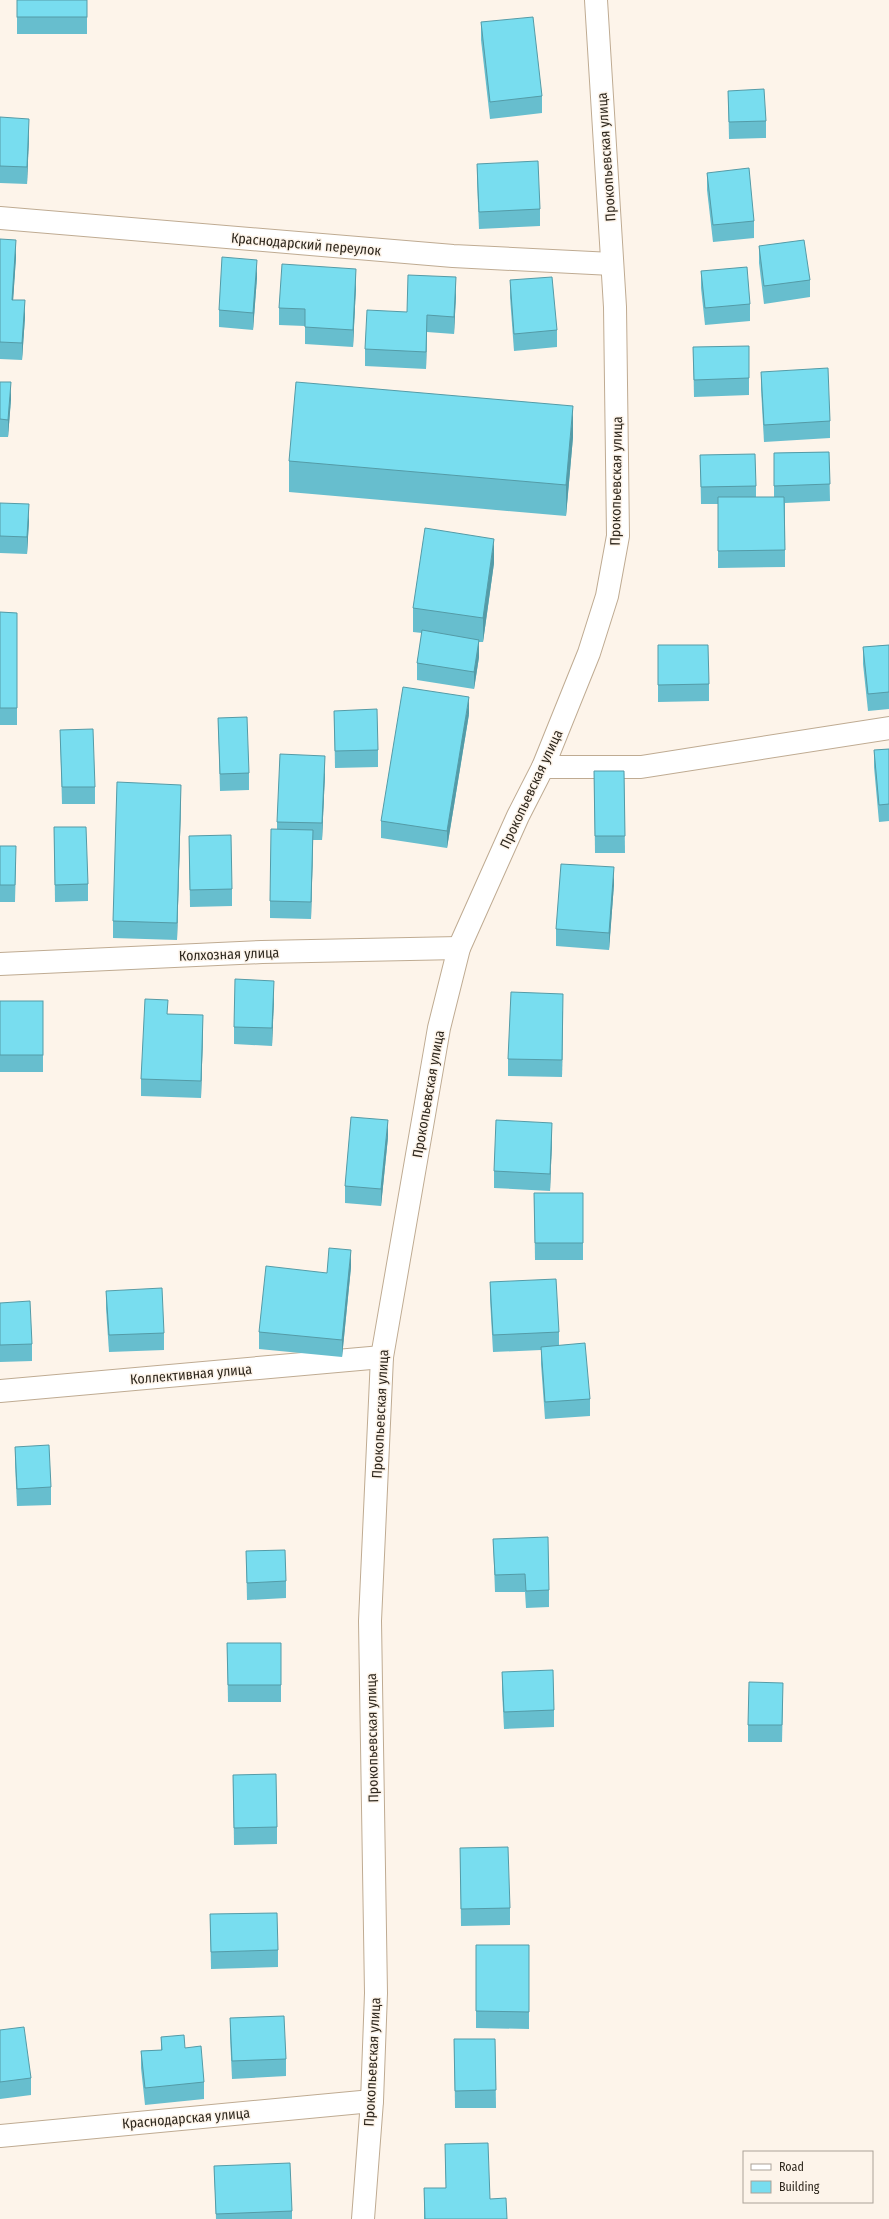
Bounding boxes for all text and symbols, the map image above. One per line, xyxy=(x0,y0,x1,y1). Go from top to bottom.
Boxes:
street label: Прокопьевская улица xyxy=(593,92,619,222)
street label: Краснодарский переулок xyxy=(230,229,382,260)
street label: Прокопьевская улица xyxy=(607,416,626,546)
street label: Прокопьевская улица xyxy=(496,727,567,851)
street label: Колхозная улица xyxy=(178,944,280,965)
street label: Прокопьевская улица xyxy=(409,1029,448,1159)
street label: Прокопьевская улица xyxy=(369,1349,392,1479)
street label: Коллективная улица xyxy=(129,1361,253,1388)
street label: Прокопьевская улица xyxy=(363,1673,382,1803)
street label: Прокопьевская улица xyxy=(361,1997,384,2127)
street label: Краснодарская улица xyxy=(121,2104,251,2133)
legend xyxy=(743,2151,873,2203)
text: Road xyxy=(779,2160,804,2174)
text: Building xyxy=(779,2180,820,2194)

